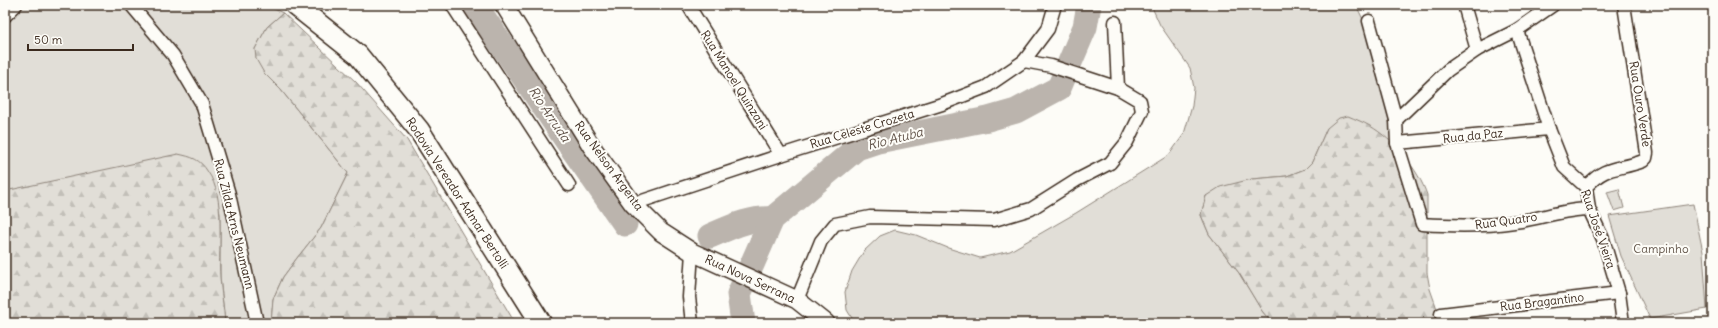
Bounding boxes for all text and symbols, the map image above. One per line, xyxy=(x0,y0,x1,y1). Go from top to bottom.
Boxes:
scale bar xyxy=(28,26,133,52)
street label: Rua Manoel Quinzani xyxy=(698,27,771,132)
text: 50 m xyxy=(34,32,63,47)
street label: Rua Ouro Verde xyxy=(1626,60,1655,148)
water label: Rio Arruda xyxy=(525,83,575,146)
street label: Rua Celeste Crozeta xyxy=(808,105,916,152)
street label: Rodovia Vereador Admar Bertolli xyxy=(403,114,512,271)
street label: Rua Nelson Argenta xyxy=(572,118,647,213)
water label: Rio Atuba xyxy=(866,123,925,154)
street label: Rua da Paz xyxy=(1442,125,1504,146)
street label: Rua Zilda Arns Neumann xyxy=(211,157,258,291)
street label: Rua José Vieira xyxy=(1578,187,1619,271)
street label: Rua Quatro xyxy=(1474,209,1538,232)
park label: Campinho xyxy=(1633,241,1689,256)
street label: Rua Nova Serrana xyxy=(703,251,798,306)
street label: Rua Bragantino xyxy=(1499,289,1585,314)

